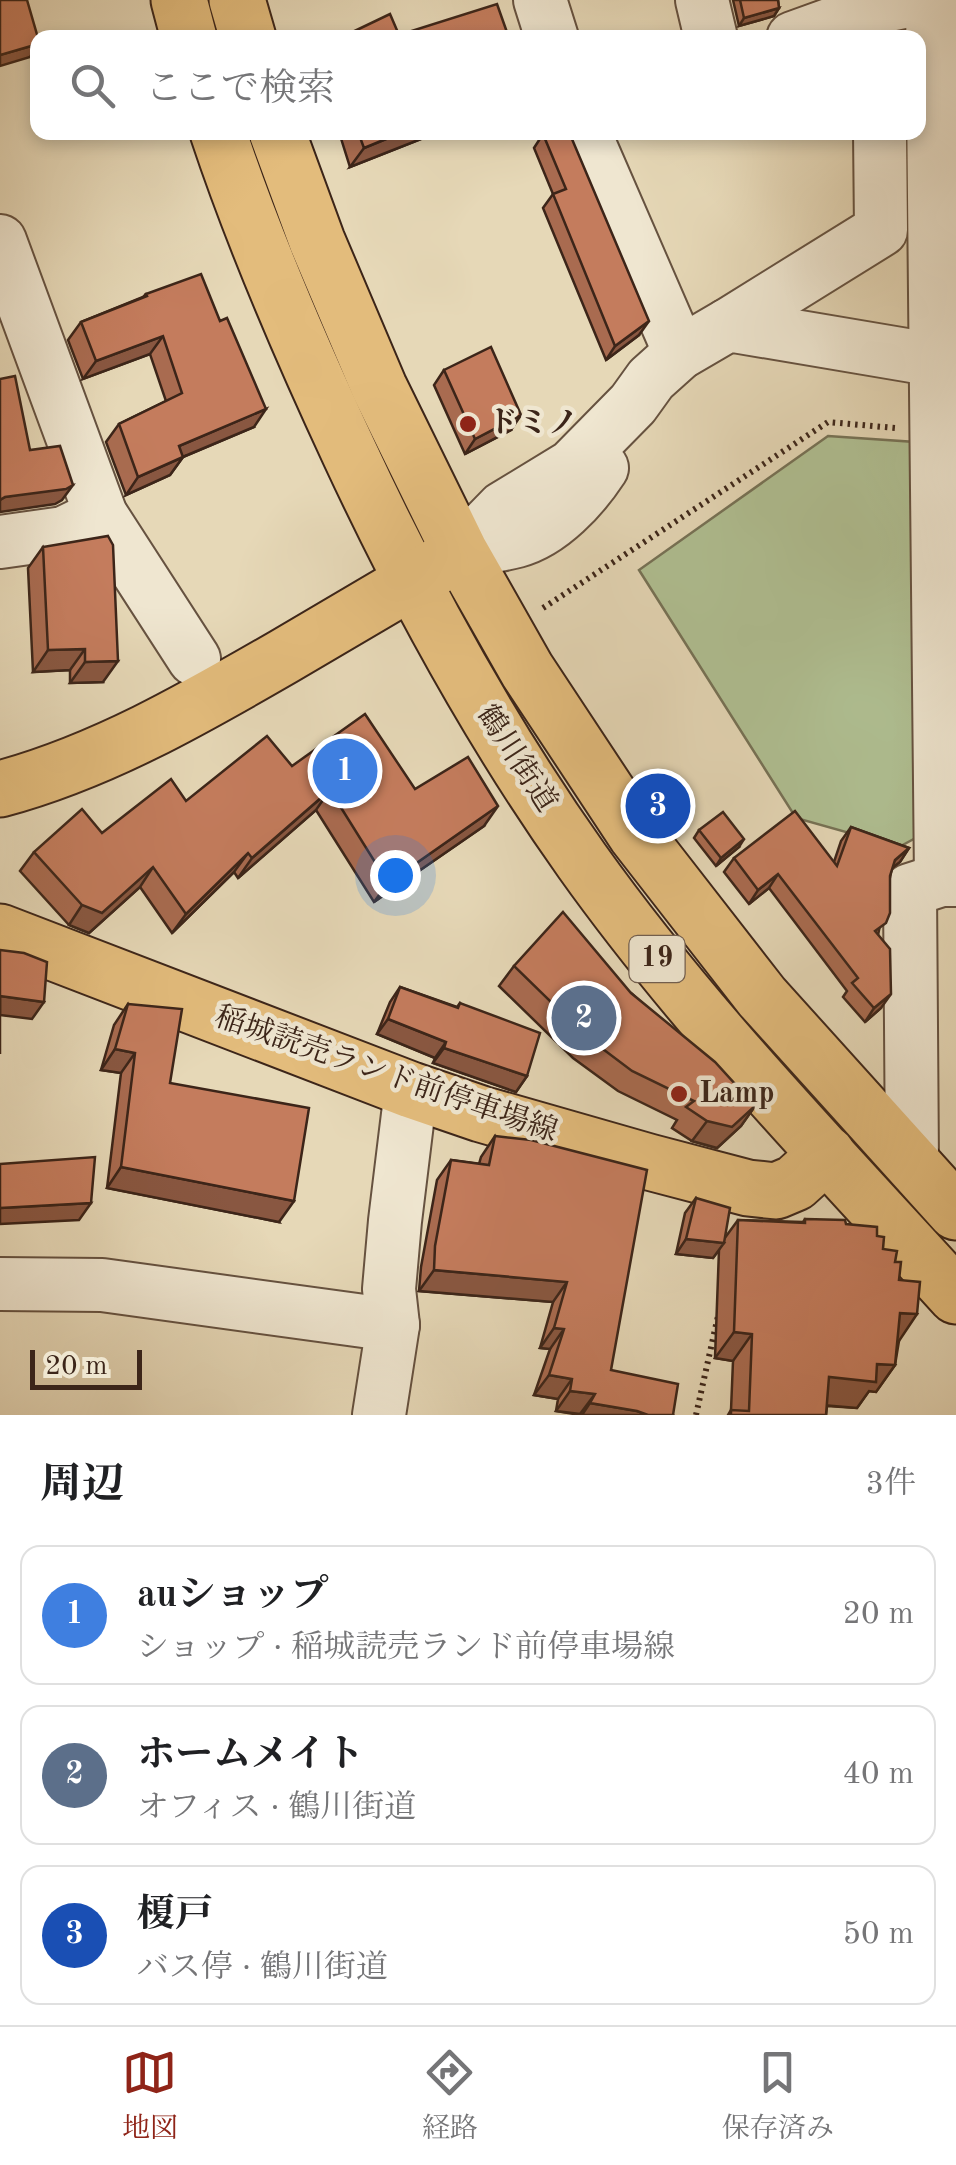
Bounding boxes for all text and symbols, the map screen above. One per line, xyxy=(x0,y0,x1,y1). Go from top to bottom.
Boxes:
search box xyxy=(30,30,926,140)
icon: search xyxy=(65,58,120,113)
text: ここで検索 xyxy=(145,71,335,109)
place label: ドミノ xyxy=(488,408,578,439)
marker: ドミノ xyxy=(457,413,479,435)
street label: 鶴川街道 xyxy=(471,699,564,817)
pin: 1 xyxy=(312,734,378,808)
pin: 3 xyxy=(626,768,690,844)
your location xyxy=(370,850,421,901)
road number: 19 xyxy=(630,936,684,982)
pin: 2 xyxy=(552,980,616,1056)
street label: 稲城読売ランド前停車場線 xyxy=(211,999,562,1148)
place label: Lamp xyxy=(699,1079,775,1109)
marker: Lamp xyxy=(668,1083,690,1105)
scale bar xyxy=(30,1345,142,1390)
text: 20 m xyxy=(45,1353,108,1381)
text: 周辺 xyxy=(40,1465,124,1507)
text: 3件 xyxy=(865,1469,916,1501)
text: auショップ xyxy=(137,1577,328,1615)
text: 1 xyxy=(65,1599,84,1631)
text: 20 m xyxy=(843,1599,914,1631)
text: ショップ · 稲城読売ランド前停車場線 xyxy=(137,1633,675,1665)
text: ホームメイト xyxy=(137,1737,364,1775)
text: 2 xyxy=(65,1759,84,1791)
text: 40 m xyxy=(843,1759,914,1791)
text: オフィス · 鶴川街道 xyxy=(137,1793,416,1825)
text: 榎戸 xyxy=(137,1897,213,1935)
text: 3 xyxy=(65,1919,84,1951)
text: 50 m xyxy=(843,1919,914,1951)
text: バス停 · 鶴川街道 xyxy=(137,1953,388,1985)
tab: 地図 xyxy=(122,2045,178,2148)
tab: 経路 xyxy=(422,2045,478,2148)
tab: 保存済み xyxy=(722,2045,834,2148)

